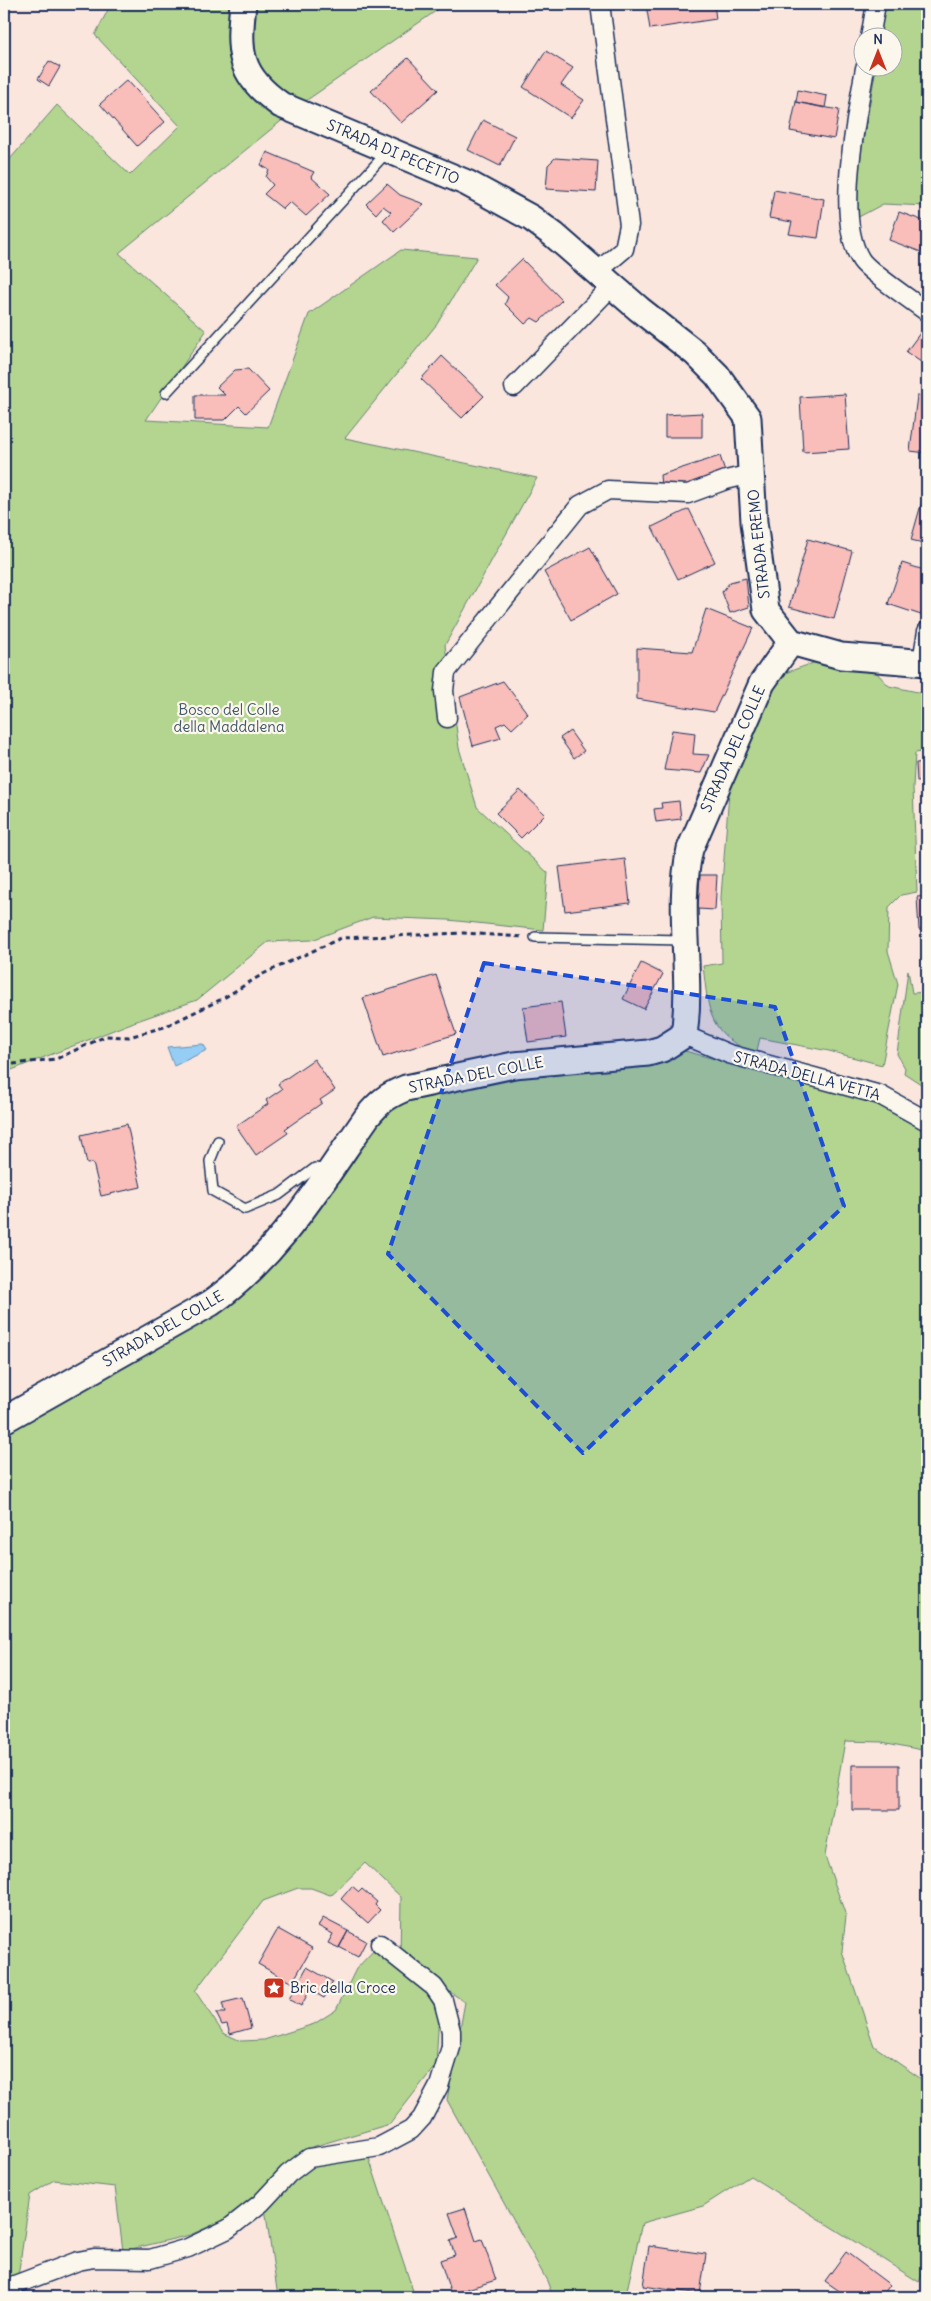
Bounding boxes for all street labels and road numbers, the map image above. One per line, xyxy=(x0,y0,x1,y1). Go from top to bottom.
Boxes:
street label: STRADA DI PECETTO xyxy=(324,115,463,188)
street label: STRADA EREMO xyxy=(743,488,774,600)
street label: STRADA DEL COLLE xyxy=(696,682,769,815)
street label: STRADA DELLA VETTA xyxy=(732,1047,883,1104)
street label: STRADA DEL COLLE xyxy=(407,1052,545,1097)
street label: STRADA DEL COLLE xyxy=(99,1286,227,1371)

